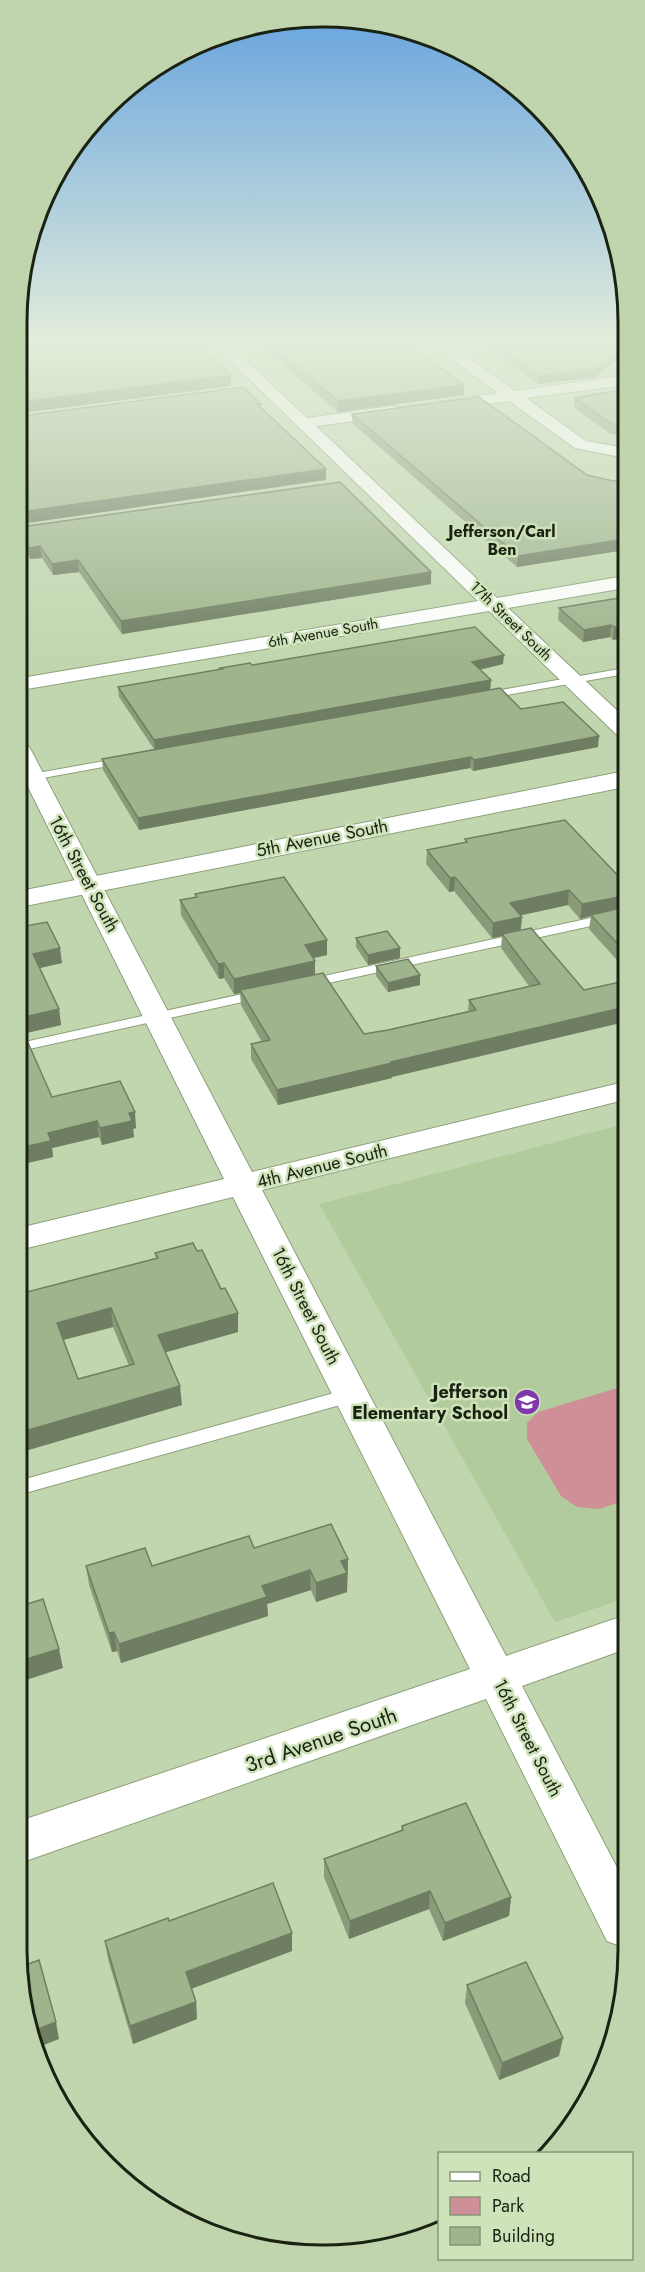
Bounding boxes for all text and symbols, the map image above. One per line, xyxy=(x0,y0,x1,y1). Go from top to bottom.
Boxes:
district label: Jefferson/Carl Ben xyxy=(445,520,556,561)
street label: 17th Street South xyxy=(465,576,557,666)
street label: 6th Avenue South xyxy=(266,612,380,654)
street label: 16th Street South xyxy=(42,811,126,937)
street label: 5th Avenue South xyxy=(254,812,390,864)
street label: 4th Avenue South xyxy=(254,1137,390,1195)
street label: 16th Street South xyxy=(265,1243,347,1369)
place label: Jefferson Elementary School xyxy=(352,1379,508,1426)
school or university icon: Jefferson Elementary School xyxy=(512,1387,542,1417)
street label: 16th Street South xyxy=(487,1675,569,1801)
street label: 3rd Avenue South xyxy=(241,1700,401,1780)
legend xyxy=(438,2152,633,2260)
text: Road xyxy=(492,2163,531,2189)
text: Park xyxy=(492,2193,524,2219)
text: Building xyxy=(492,2223,555,2249)

